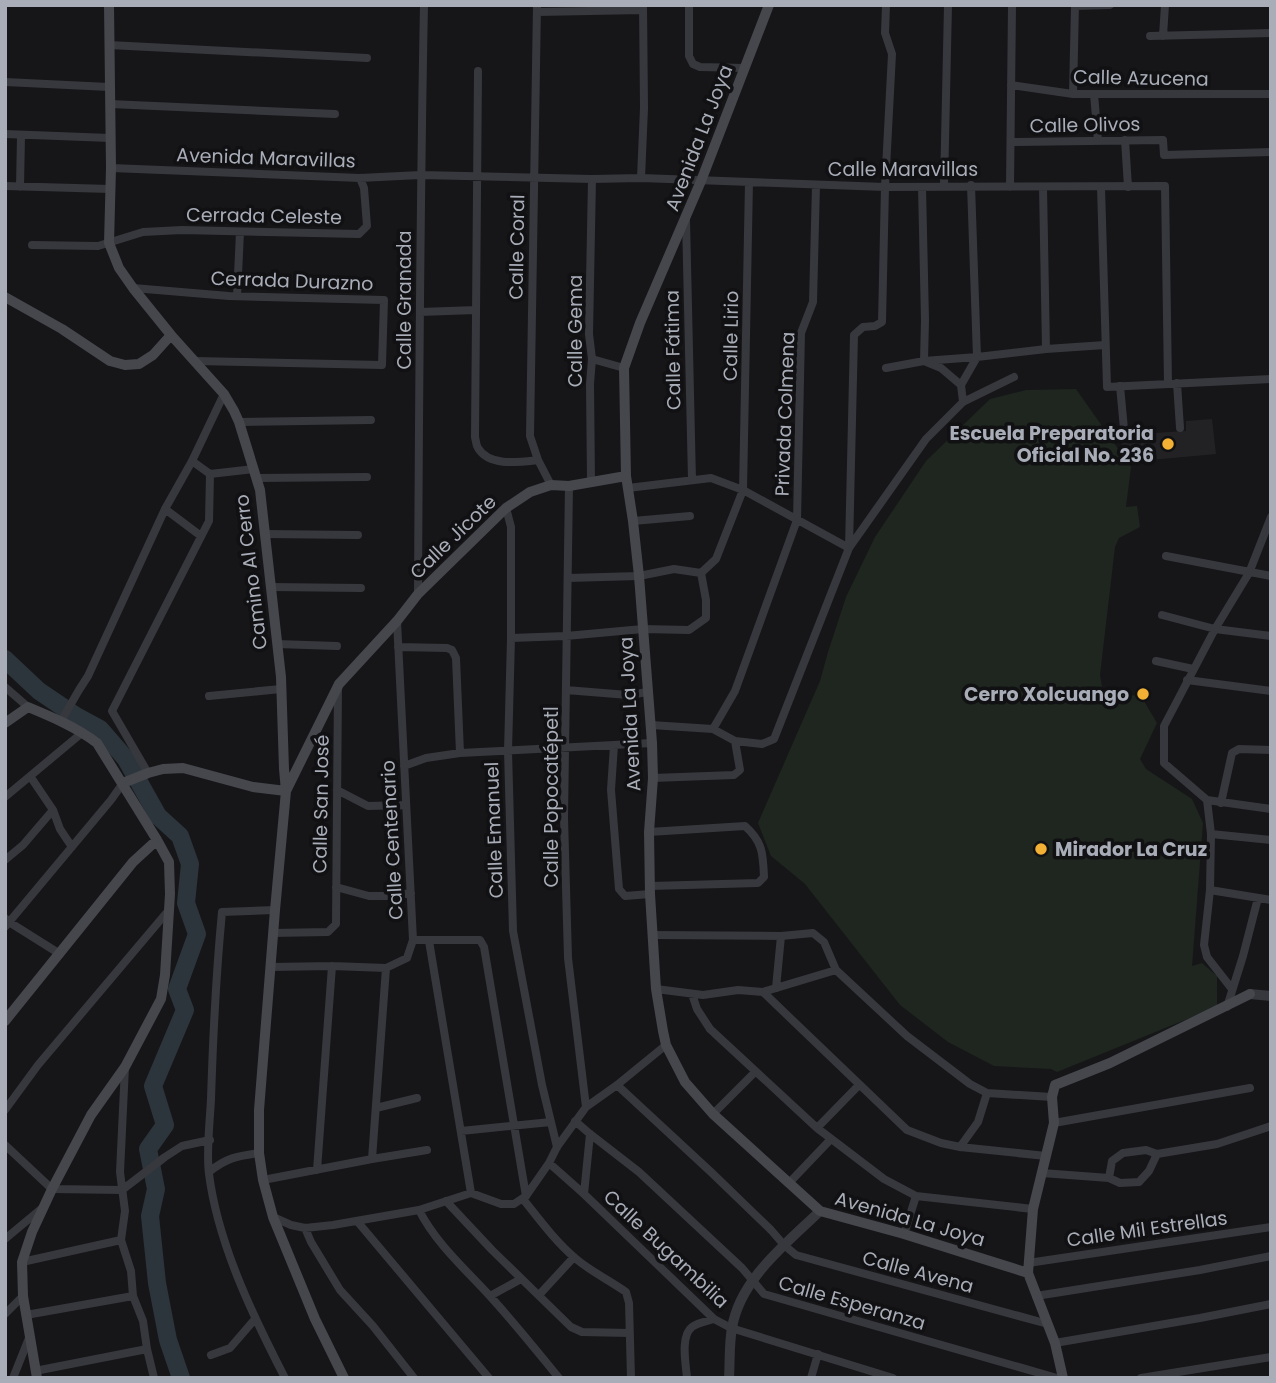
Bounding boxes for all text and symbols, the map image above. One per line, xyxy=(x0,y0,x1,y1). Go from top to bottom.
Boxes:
street label: Avenida La Joya xyxy=(659,61,739,215)
street label: Calle Azucena xyxy=(1073,63,1209,93)
street label: Calle Olivos xyxy=(1029,111,1141,139)
street label: Avenida Maravillas xyxy=(176,141,356,175)
street label: Calle Maravillas xyxy=(828,156,978,183)
street label: Calle Coral xyxy=(503,194,531,300)
street label: Cerrada Celeste xyxy=(186,201,342,231)
street label: Calle Granada xyxy=(391,230,418,370)
street label: Cerrada Durazno xyxy=(210,265,374,297)
street label: Calle Gema xyxy=(562,275,589,387)
street label: Calle Fátima xyxy=(658,290,688,410)
street label: Calle Lirio xyxy=(717,291,745,381)
street label: Privada Colmena xyxy=(769,331,801,497)
place label: Escuela Preparatoria Oficial No. 236 xyxy=(950,420,1154,469)
marker: Escuela Preparatoria Oficial No. 236 xyxy=(1160,436,1176,452)
street label: Calle Jicote xyxy=(404,489,502,585)
street label: Camino Al Cerro xyxy=(228,493,274,651)
street label: Avenida La Joya xyxy=(612,636,648,792)
place label: Cerro Xolcuango xyxy=(964,681,1129,708)
marker: Cerro Xolcuango xyxy=(1135,686,1151,702)
street label: Calle Popocatépetl xyxy=(538,706,565,888)
street label: Calle San José xyxy=(306,734,336,874)
street label: Calle Centenario xyxy=(374,759,410,921)
street label: Calle Emanuel xyxy=(478,761,510,899)
place label: Mirador La Cruz xyxy=(1055,836,1207,863)
marker: Mirador La Cruz xyxy=(1033,841,1049,857)
street label: Calle Bugambilia xyxy=(597,1184,735,1314)
street label: Avenida La Joya xyxy=(832,1185,988,1253)
street label: Calle Mil Estrellas xyxy=(1065,1204,1229,1254)
street label: Calle Avena xyxy=(859,1244,977,1300)
street label: Calle Esperanza xyxy=(775,1269,929,1337)

